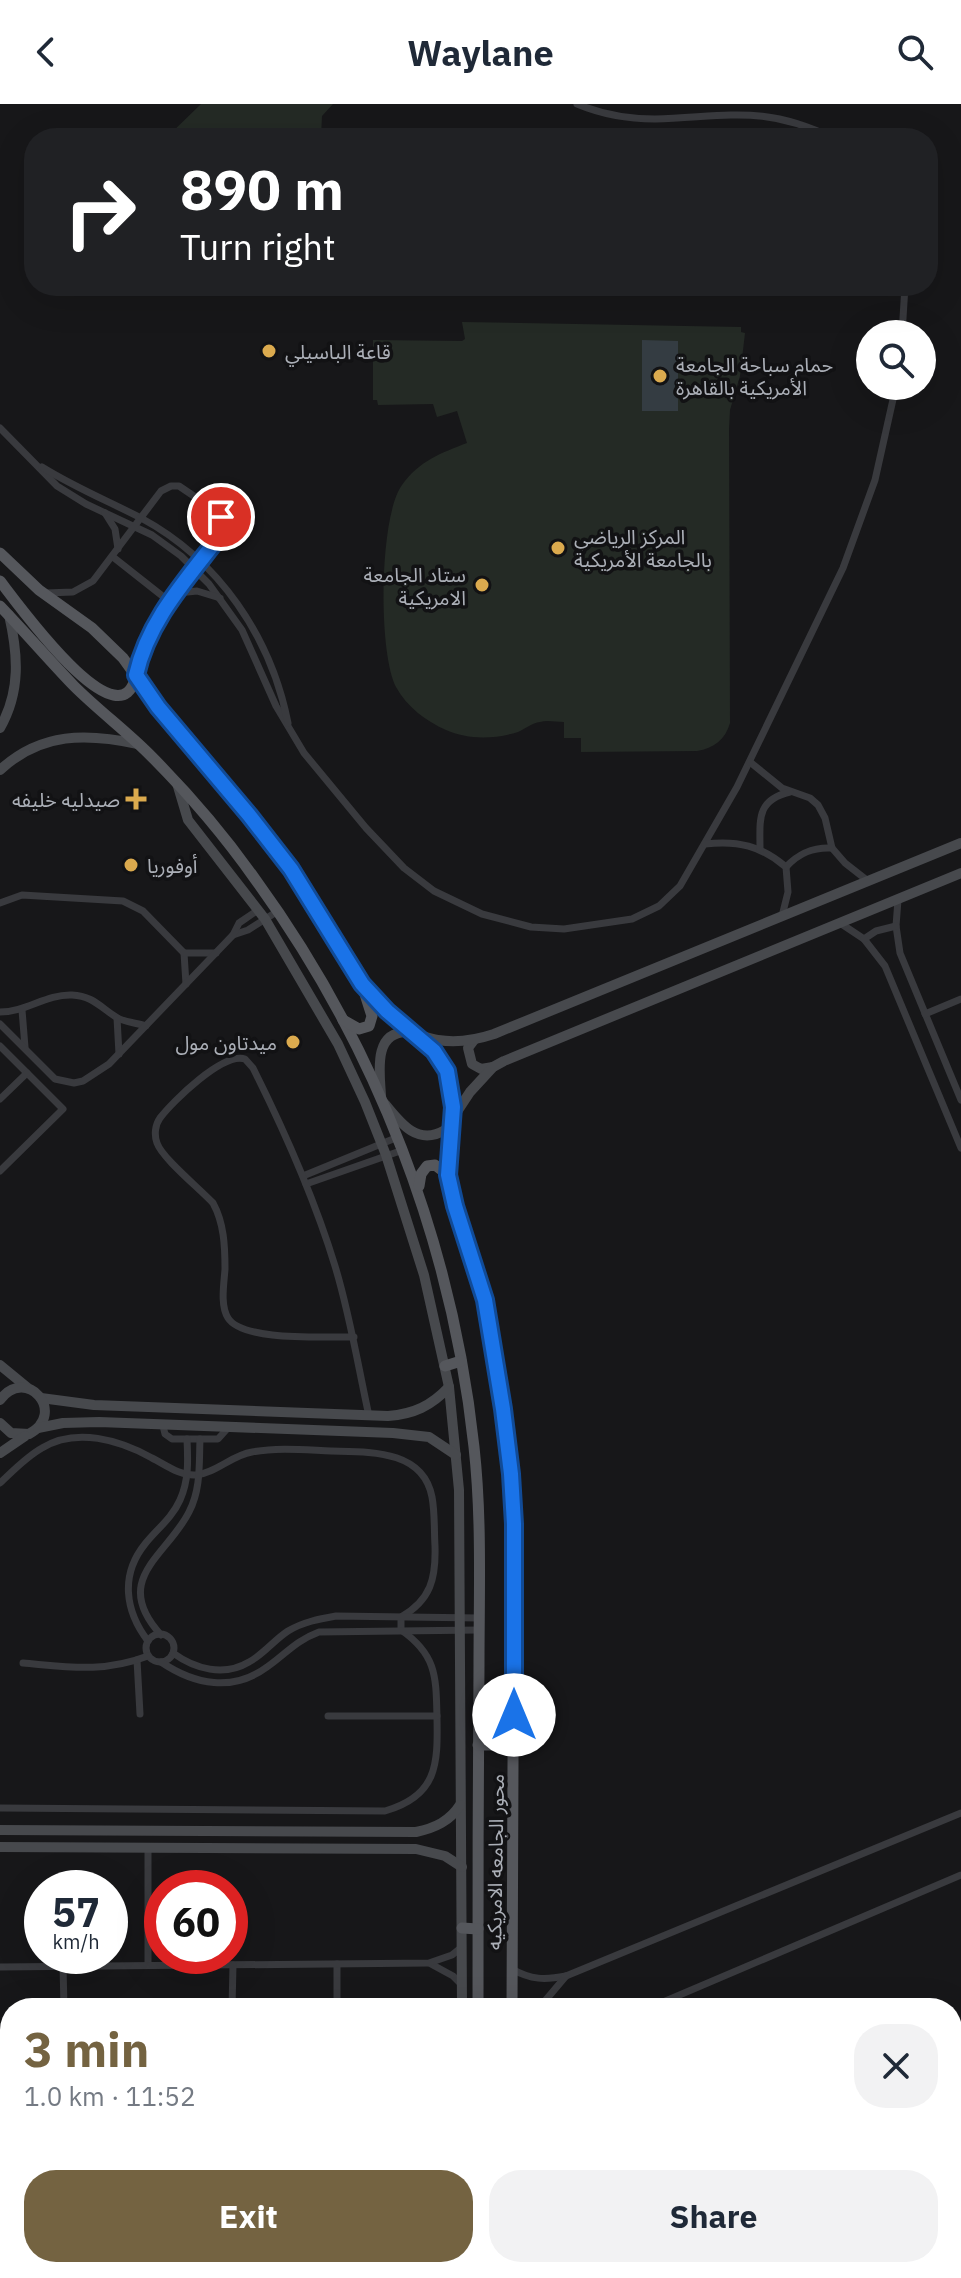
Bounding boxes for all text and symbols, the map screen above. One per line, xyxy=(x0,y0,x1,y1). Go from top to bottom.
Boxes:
text: Waylane xyxy=(407,29,554,76)
icon: back xyxy=(24,30,68,74)
icon: search xyxy=(893,30,937,74)
text: 890 m xyxy=(180,153,344,225)
icon: right xyxy=(48,160,152,264)
text: Turn right xyxy=(180,223,336,270)
map controls xyxy=(856,320,936,400)
button: search xyxy=(856,320,936,400)
place label: قاعة الباسيلي xyxy=(285,338,391,367)
marker: قاعة الباسيلي xyxy=(260,342,278,360)
place label: حمام سباحة الجامعة الأمريكية بالقاهرة xyxy=(676,351,833,401)
marker: حمام سباحة الجامعة الأمريكية بالقاهرة xyxy=(651,367,669,385)
pin xyxy=(187,483,255,551)
icon: arrive xyxy=(199,495,243,539)
place label: المركز الرياضي بالجامعة الأمريكية xyxy=(574,523,712,573)
marker: المركز الرياضي بالجامعة الأمريكية xyxy=(549,539,567,557)
place label: ستاد الجامعة الامريكية xyxy=(364,561,466,611)
marker: ستاد الجامعة الامريكية xyxy=(473,576,491,594)
place label: صيدليه خليفه xyxy=(12,786,120,813)
marker: صيدليه خليفه xyxy=(127,790,145,808)
place label: أوفوريا xyxy=(147,852,198,879)
marker: أوفوريا xyxy=(122,856,140,874)
place label: ميدتاون مول xyxy=(175,1029,277,1056)
marker: ميدتاون مول xyxy=(284,1033,302,1051)
position arrow xyxy=(472,1673,556,1757)
street label: محور الجامعه الامريكيه xyxy=(480,1774,510,1950)
speed limit sign: 60 xyxy=(144,1870,248,1974)
text: 57 xyxy=(52,1886,100,1938)
text: km/h xyxy=(52,1928,100,1955)
text: 3 min xyxy=(24,2018,149,2080)
button: close xyxy=(854,2024,938,2108)
text: 1.0 km · 11:52 xyxy=(24,2079,196,2113)
button: Exit xyxy=(24,2170,473,2262)
button: Share xyxy=(489,2170,938,2262)

